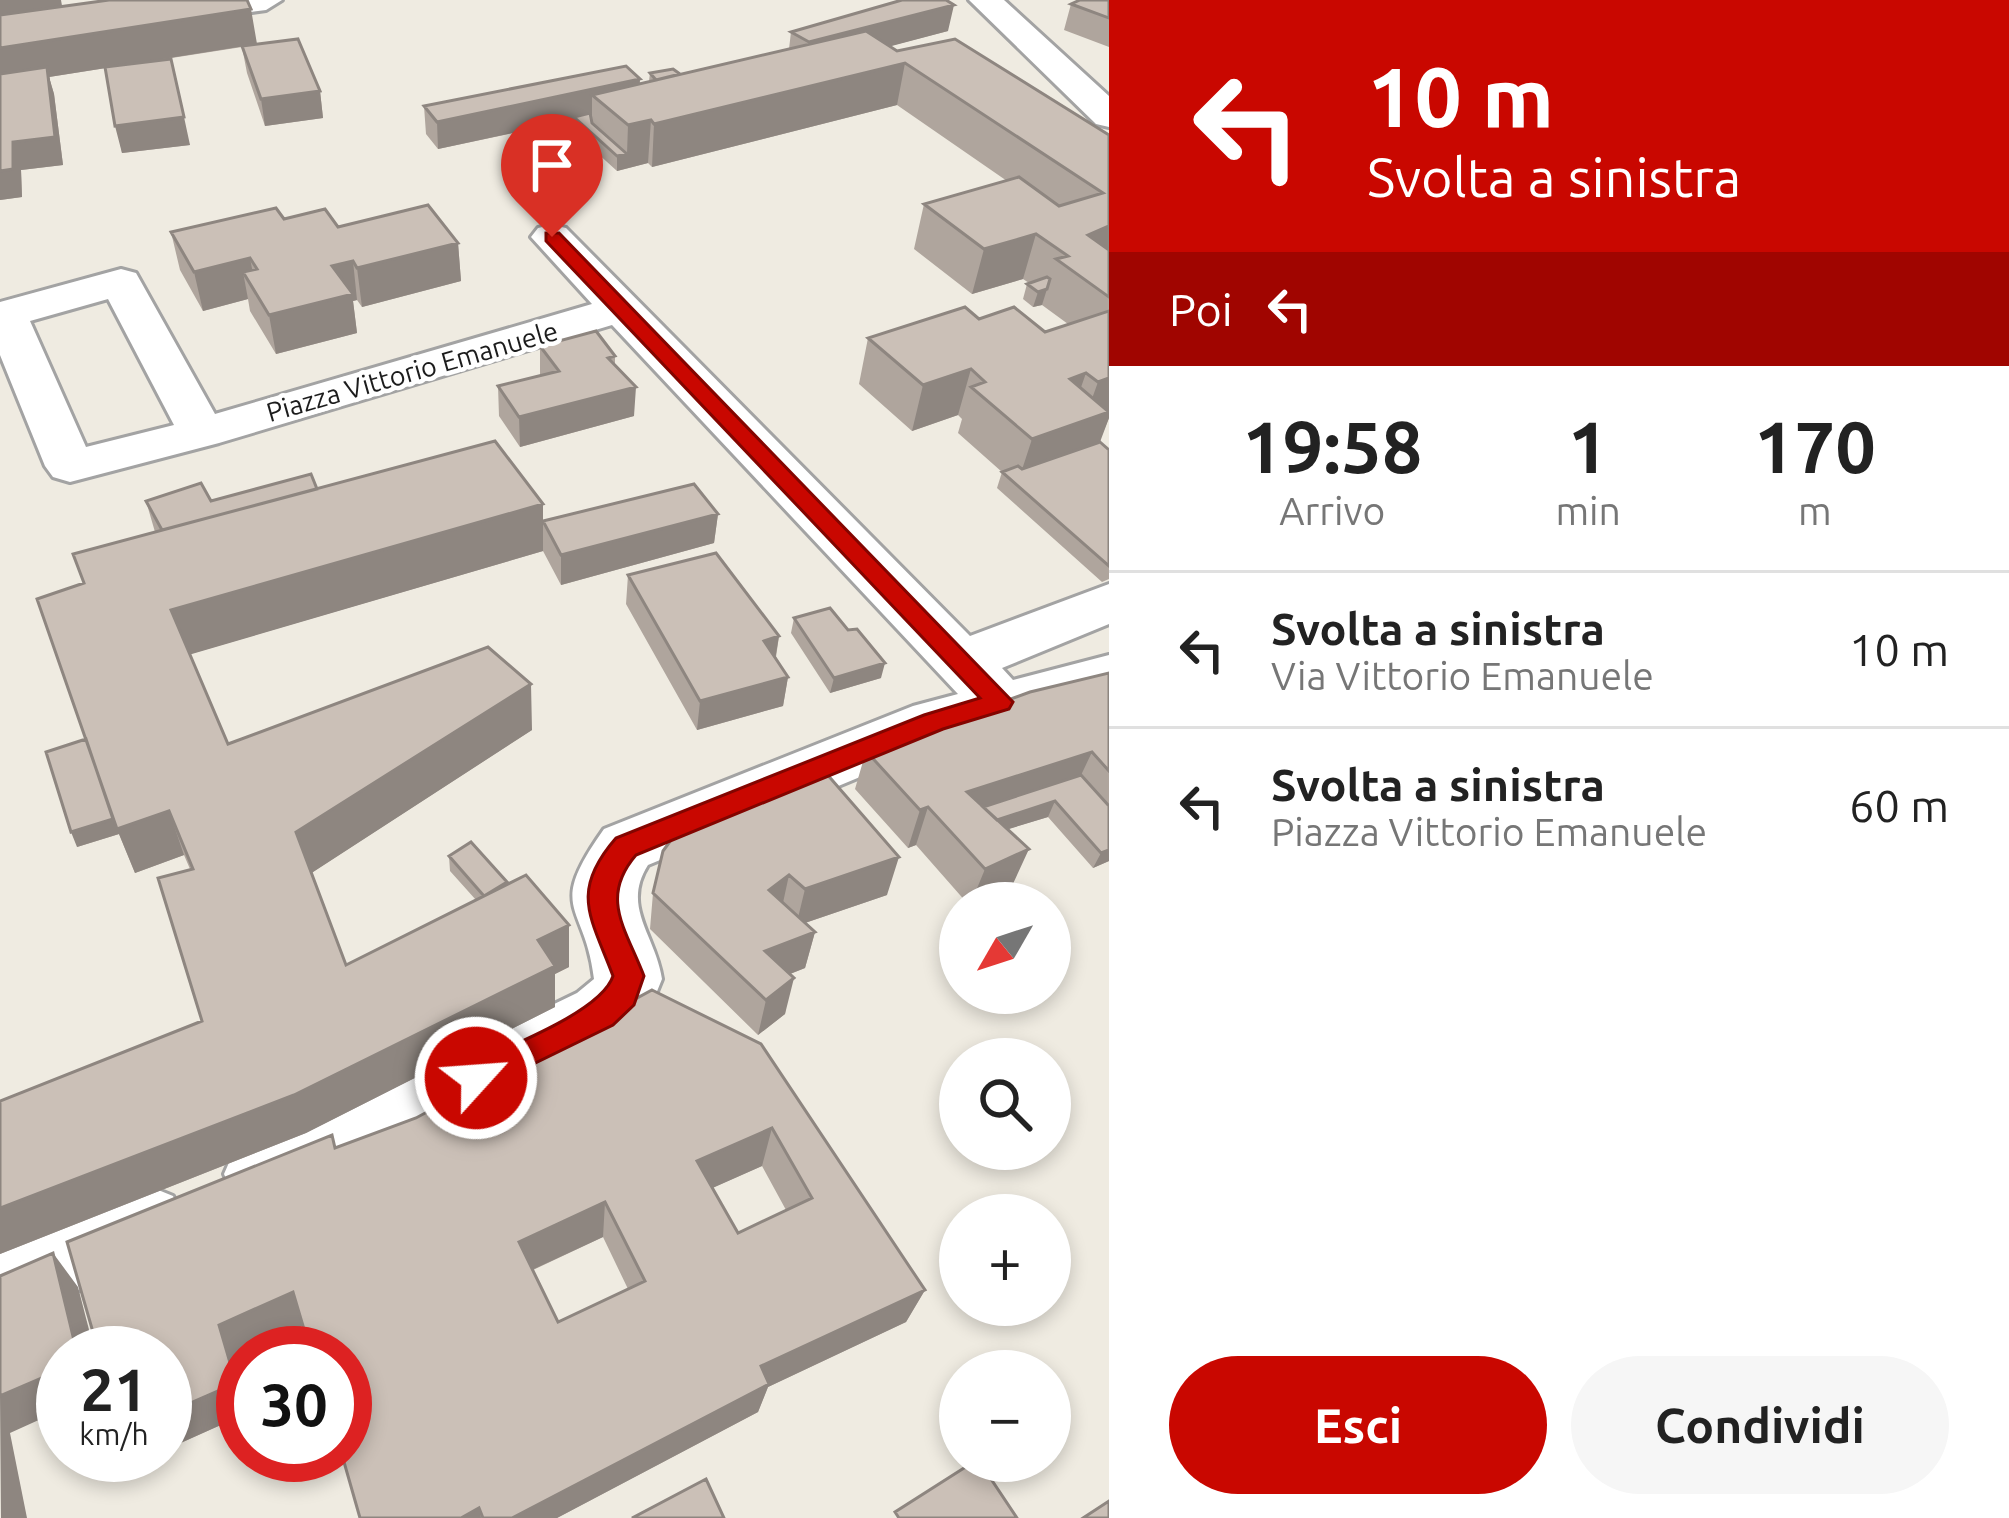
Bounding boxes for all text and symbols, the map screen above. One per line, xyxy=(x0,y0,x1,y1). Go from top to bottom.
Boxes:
icon: left xyxy=(1169,48,1325,204)
text: 10 m xyxy=(1367,49,1554,143)
pin xyxy=(501,114,603,237)
icon: arrive xyxy=(519,132,585,198)
text: Svolta a sinistra xyxy=(1367,147,1741,207)
icon: left xyxy=(1257,276,1323,342)
text: Poi xyxy=(1169,284,1233,335)
street label: Piazza Vittorio Emanuele xyxy=(263,315,561,427)
text: 19:58 xyxy=(1242,406,1422,487)
text: 1 xyxy=(1568,406,1608,487)
text: 170 xyxy=(1754,406,1876,487)
text: Arrivo xyxy=(1279,489,1385,532)
text: min xyxy=(1555,489,1621,532)
text: m xyxy=(1798,489,1832,532)
text: Svolta a sinistra xyxy=(1271,603,1605,654)
icon: left xyxy=(1169,617,1235,683)
text: 10 m xyxy=(1849,624,1949,675)
text: Via Vittorio Emanuele xyxy=(1271,654,1654,697)
text: Svolta a sinistra xyxy=(1271,759,1605,810)
icon: left xyxy=(1169,773,1235,839)
text: 60 m xyxy=(1849,780,1949,831)
text: Piazza Vittorio Emanuele xyxy=(1271,810,1707,853)
north arrow xyxy=(939,882,1071,1014)
map controls xyxy=(939,882,1071,1482)
position arrow xyxy=(413,1015,539,1141)
button: search xyxy=(939,1038,1071,1170)
button: + xyxy=(939,1194,1071,1326)
speed limit sign: 30 xyxy=(216,1326,372,1482)
button: − xyxy=(939,1350,1071,1482)
text: 21 xyxy=(80,1355,148,1422)
button: Esci xyxy=(1169,1356,1547,1494)
button: Condividi xyxy=(1571,1356,1949,1494)
text: km/h xyxy=(79,1417,149,1451)

